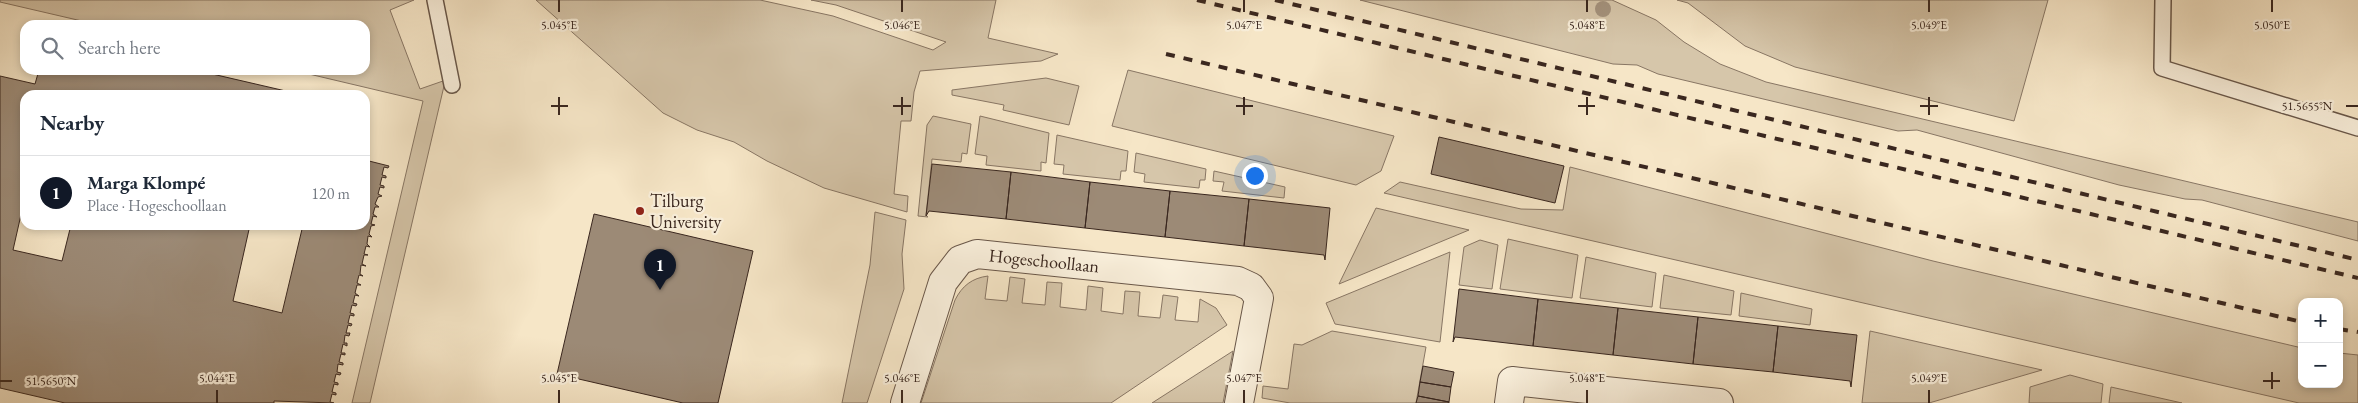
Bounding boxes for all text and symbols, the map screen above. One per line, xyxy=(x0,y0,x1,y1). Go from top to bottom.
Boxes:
text: 5.045°E xyxy=(541,17,577,33)
text: 5.046°E xyxy=(884,17,920,33)
text: 5.047°E xyxy=(1226,17,1262,33)
text: 5.048°E xyxy=(1569,17,1605,33)
text: 5.049°E xyxy=(1911,17,1947,33)
text: 5.050°E xyxy=(2254,17,2290,33)
search box xyxy=(20,20,370,75)
icon: search xyxy=(38,34,66,62)
text: Search here xyxy=(78,35,160,60)
text: 51.5655°N xyxy=(2282,98,2333,114)
text: Nearby xyxy=(40,109,104,136)
your location xyxy=(1242,163,1268,189)
text: Marga Klompé xyxy=(87,170,205,195)
text: 1 xyxy=(52,183,60,204)
text: 120 m xyxy=(311,183,350,204)
place label: Tilburg University xyxy=(650,189,722,233)
text: Place · Hogeschoollaan xyxy=(87,195,227,216)
marker: Tilburg University xyxy=(634,205,646,217)
street label: Hogeschoollaan xyxy=(988,243,1101,278)
pin: 1 xyxy=(644,249,676,290)
map controls xyxy=(2298,298,2343,388)
button: + xyxy=(2298,298,2343,343)
button: − xyxy=(2298,343,2343,388)
text: 5.044°E xyxy=(199,370,235,386)
text: 5.045°E xyxy=(541,370,577,386)
text: 5.046°E xyxy=(884,370,920,386)
text: 5.047°E xyxy=(1226,370,1262,386)
text: 5.048°E xyxy=(1569,370,1605,386)
text: 5.049°E xyxy=(1911,370,1947,386)
text: 51.5650°N xyxy=(26,373,77,389)

